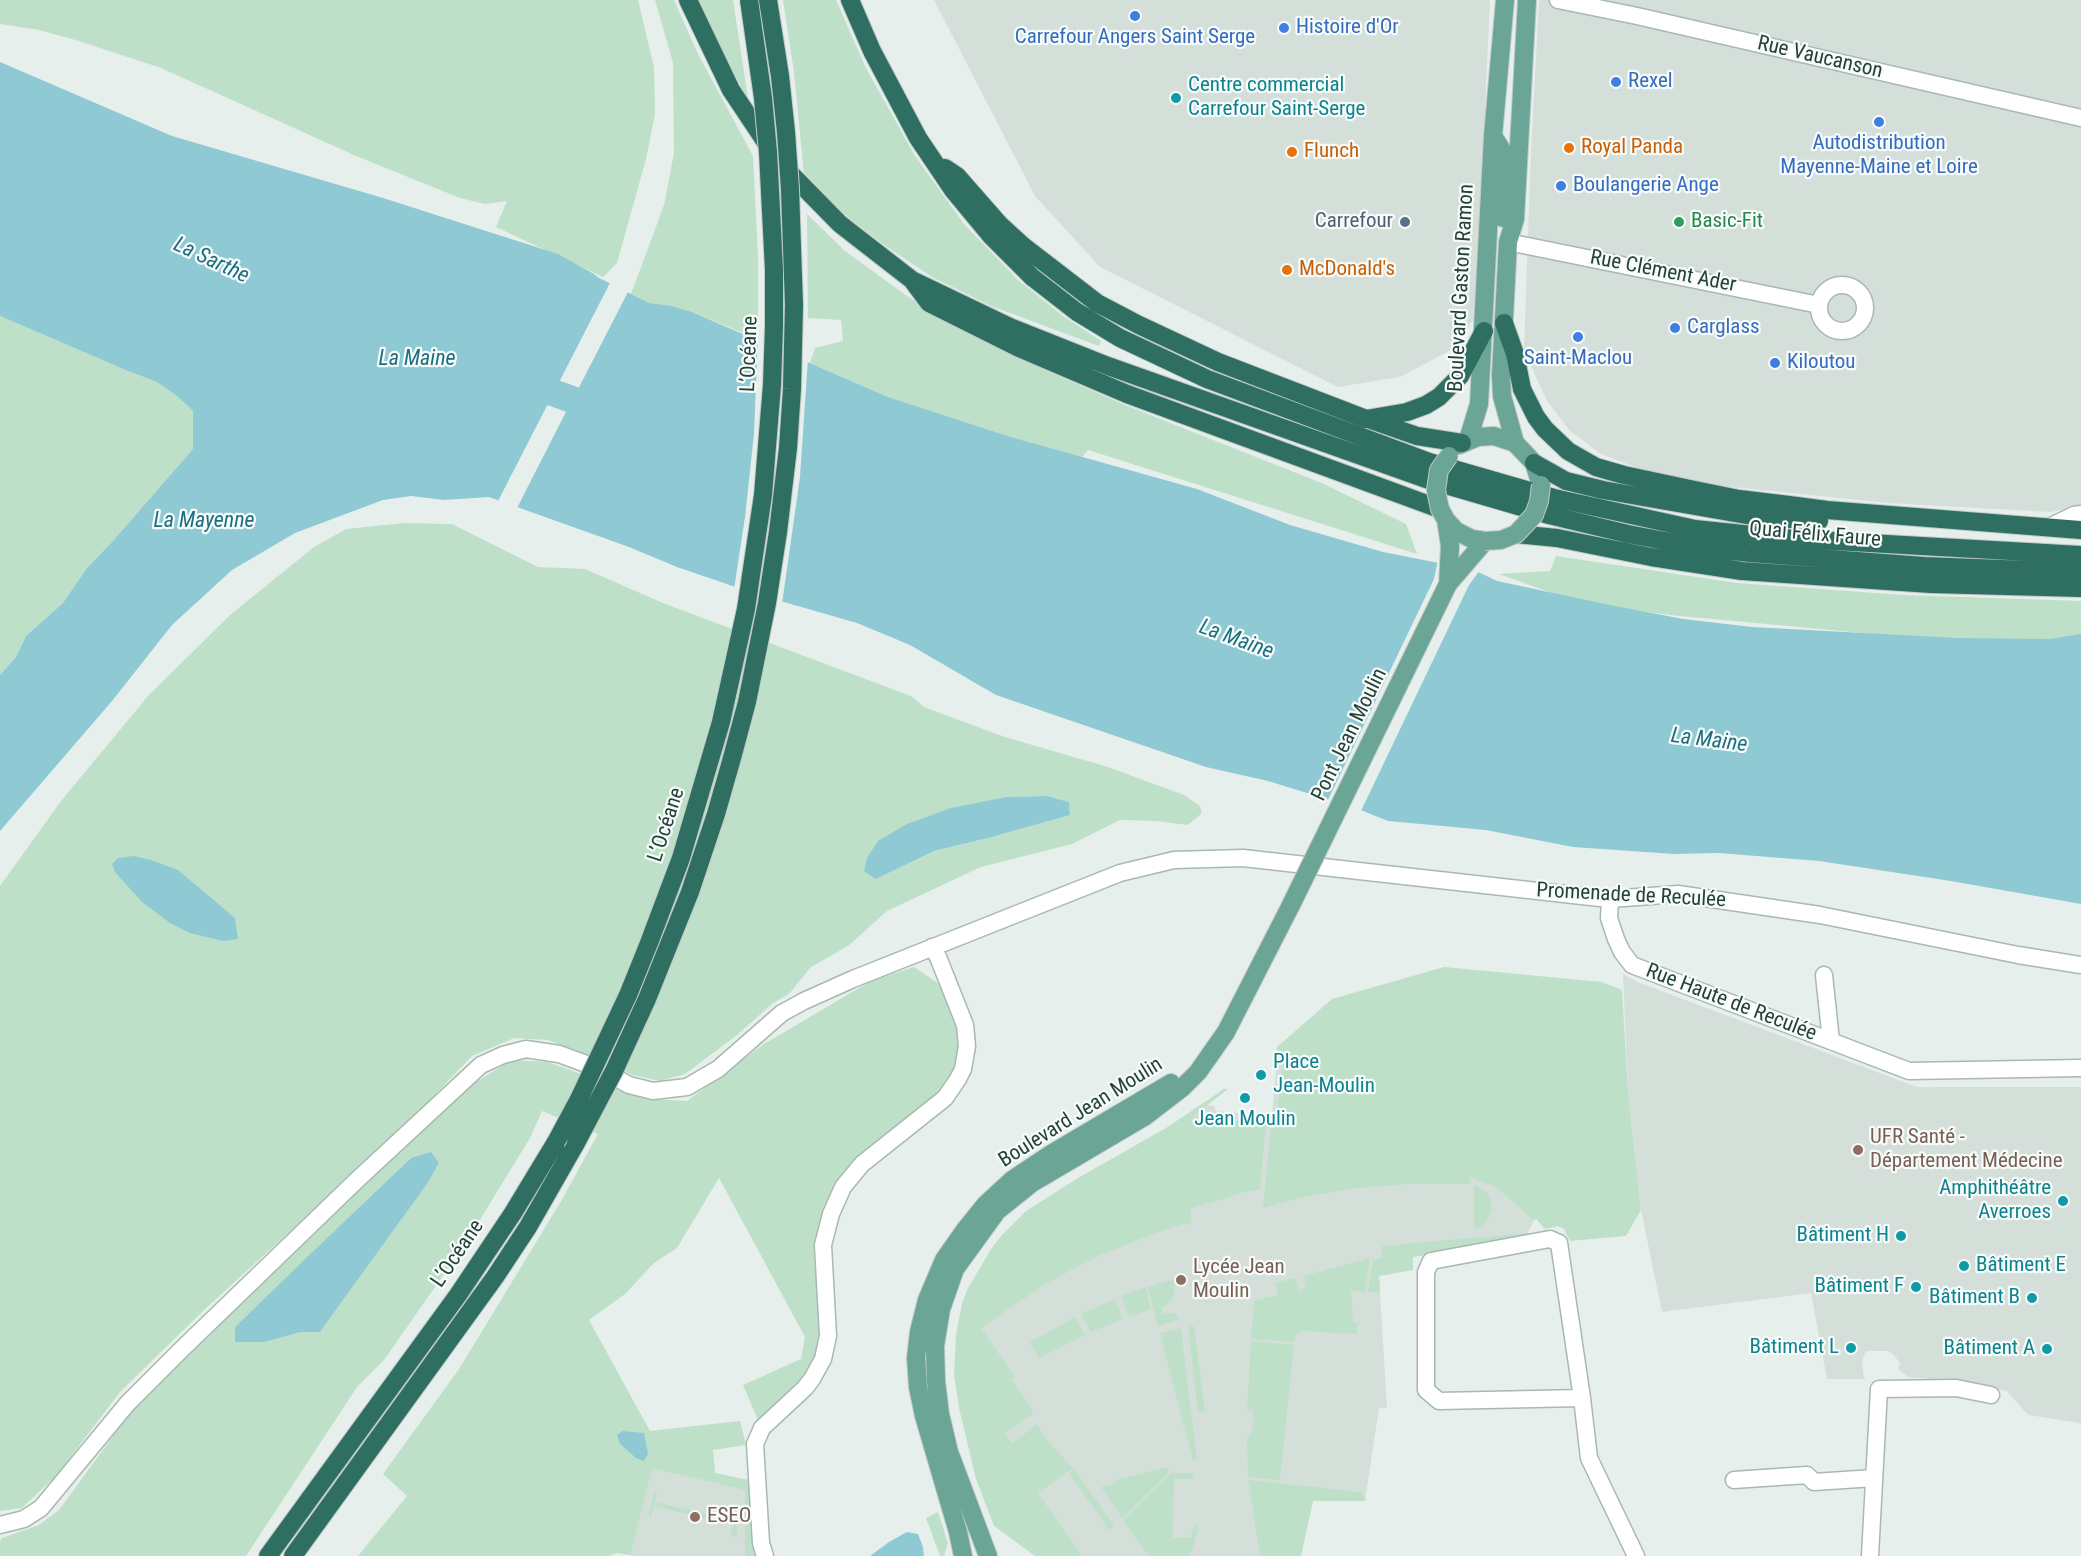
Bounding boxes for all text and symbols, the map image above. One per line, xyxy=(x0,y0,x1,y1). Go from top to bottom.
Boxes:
marker: Carrefour Angers Saint Serge xyxy=(1128,9,1142,23)
place label: Histoire d'Or xyxy=(1296,15,1399,41)
marker: Histoire d'Or xyxy=(1277,21,1291,35)
place label: Carrefour Angers Saint Serge xyxy=(1015,25,1255,51)
street label: Rue Vaucanson xyxy=(1755,31,1885,85)
place label: Rexel xyxy=(1628,69,1673,95)
place label: Centre commercial Carrefour Saint-Serge xyxy=(1188,73,1365,123)
marker: Rexel xyxy=(1609,75,1623,89)
marker: Centre commercial Carrefour Saint-Serge xyxy=(1169,91,1183,105)
marker: Autodistribution Mayenne-Maine et Loire xyxy=(1872,115,1886,129)
place label: Autodistribution Mayenne-Maine et Loire xyxy=(1780,131,1978,181)
place label: Royal Panda xyxy=(1581,135,1683,161)
place label: Flunch xyxy=(1304,139,1359,165)
marker: Royal Panda xyxy=(1562,141,1576,155)
marker: Flunch xyxy=(1285,145,1299,159)
place label: Boulangerie Ange xyxy=(1573,173,1719,199)
marker: Boulangerie Ange xyxy=(1554,179,1568,193)
street label: Boulevard Gaston Ramon xyxy=(1444,183,1480,393)
place label: Carrefour xyxy=(1315,209,1393,235)
place label: Basic-Fit xyxy=(1691,209,1763,235)
marker: Carrefour xyxy=(1398,215,1412,229)
marker: Basic-Fit xyxy=(1672,215,1686,229)
water label: La Sarthe xyxy=(169,232,253,290)
street label: Rue Clément Ader xyxy=(1588,245,1738,299)
place label: McDonald's xyxy=(1299,257,1395,283)
marker: McDonald's xyxy=(1280,263,1294,277)
street label: L’Océane xyxy=(736,315,764,393)
place label: Carglass xyxy=(1687,315,1760,341)
marker: Carglass xyxy=(1668,321,1682,335)
marker: Saint-Maclou xyxy=(1571,330,1585,344)
water label: La Maine xyxy=(379,346,455,372)
place label: Saint-Maclou xyxy=(1524,346,1632,372)
place label: Kiloutou xyxy=(1787,350,1855,376)
marker: Kiloutou xyxy=(1768,356,1782,370)
water label: La Mayenne xyxy=(154,508,254,534)
street label: Quai Félix Faure xyxy=(1748,517,1882,553)
water label: La Maine xyxy=(1195,614,1277,666)
street label: Pont Jean Moulin xyxy=(1307,664,1393,806)
water label: La Maine xyxy=(1669,723,1749,759)
street label: L’Océane xyxy=(643,785,691,865)
street label: Promenade de Reculée xyxy=(1536,878,1726,914)
street label: Rue Haute de Reculée xyxy=(1642,959,1820,1047)
place label: Place Jean-Moulin xyxy=(1273,1050,1375,1100)
street label: Boulevard Jean Moulin xyxy=(994,1052,1168,1174)
marker: Place Jean-Moulin xyxy=(1254,1068,1268,1082)
marker: Jean Moulin xyxy=(1238,1091,1252,1105)
place label: Jean Moulin xyxy=(1194,1107,1296,1133)
place label: UFR Santé - Département Médecine xyxy=(1870,1125,2063,1175)
marker: UFR Santé - Département Médecine xyxy=(1851,1143,1865,1157)
place label: Amphithéâtre Averroes xyxy=(1939,1176,2051,1226)
marker: Amphithéâtre Averroes xyxy=(2056,1194,2070,1208)
street label: L’Océane xyxy=(426,1215,490,1293)
place label: Bâtiment H xyxy=(1797,1223,1889,1249)
marker: Bâtiment H xyxy=(1894,1229,1908,1243)
place label: Bâtiment E xyxy=(1976,1253,2066,1279)
place label: Lycée Jean Moulin xyxy=(1193,1255,1285,1305)
marker: Bâtiment E xyxy=(1957,1259,1971,1273)
marker: Lycée Jean Moulin xyxy=(1174,1273,1188,1287)
place label: Bâtiment F xyxy=(1814,1274,1904,1300)
marker: Bâtiment F xyxy=(1909,1280,1923,1294)
place label: Bâtiment B xyxy=(1929,1285,2020,1311)
marker: Bâtiment B xyxy=(2025,1291,2039,1305)
place label: Bâtiment L xyxy=(1750,1335,1839,1361)
place label: Bâtiment A xyxy=(1943,1336,2035,1362)
marker: Bâtiment L xyxy=(1844,1341,1858,1355)
marker: Bâtiment A xyxy=(2040,1342,2054,1356)
place label: ESEO xyxy=(707,1504,751,1530)
marker: ESEO xyxy=(688,1510,702,1524)

